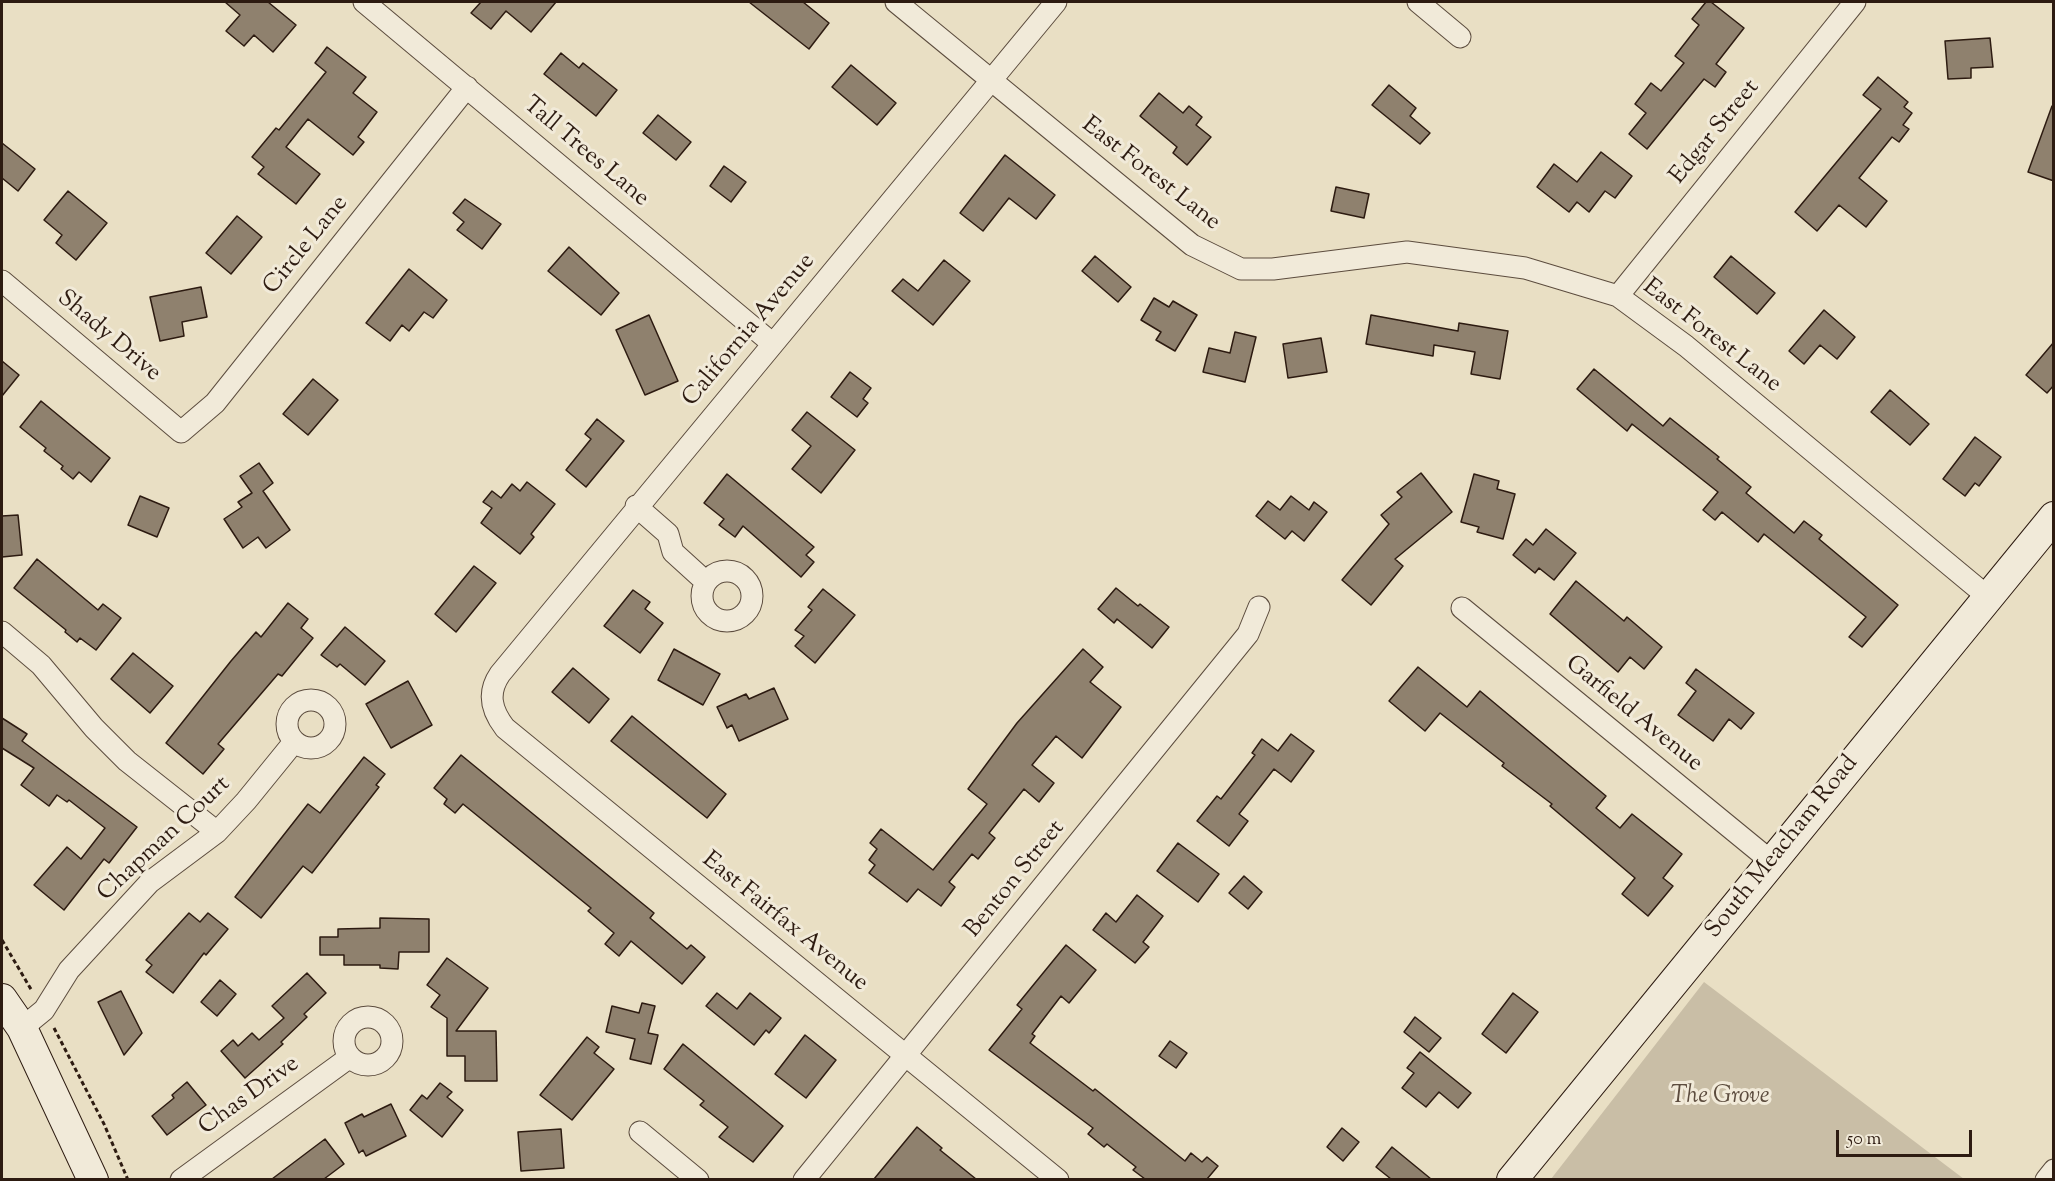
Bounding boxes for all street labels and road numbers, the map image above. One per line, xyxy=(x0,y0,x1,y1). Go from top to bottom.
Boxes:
street label: Edgar Street xyxy=(1665,75,1767,191)
street label: Tall Trees Lane xyxy=(516,92,654,214)
street label: East Forest Lane xyxy=(1075,112,1225,238)
street label: Circle Lane xyxy=(258,191,356,301)
street label: California Avenue xyxy=(678,249,822,413)
street label: East Forest Lane xyxy=(1636,274,1786,400)
street label: Shady Drive xyxy=(50,285,166,389)
street label: Garfield Avenue xyxy=(1558,651,1708,779)
street label: South Meacham Road xyxy=(1700,751,1866,945)
street label: Chapman Court xyxy=(93,771,237,909)
street label: Benton Street xyxy=(960,815,1072,945)
street label: East Fairfax Avenue xyxy=(695,847,873,999)
street label: Chas Drive xyxy=(194,1051,306,1143)

